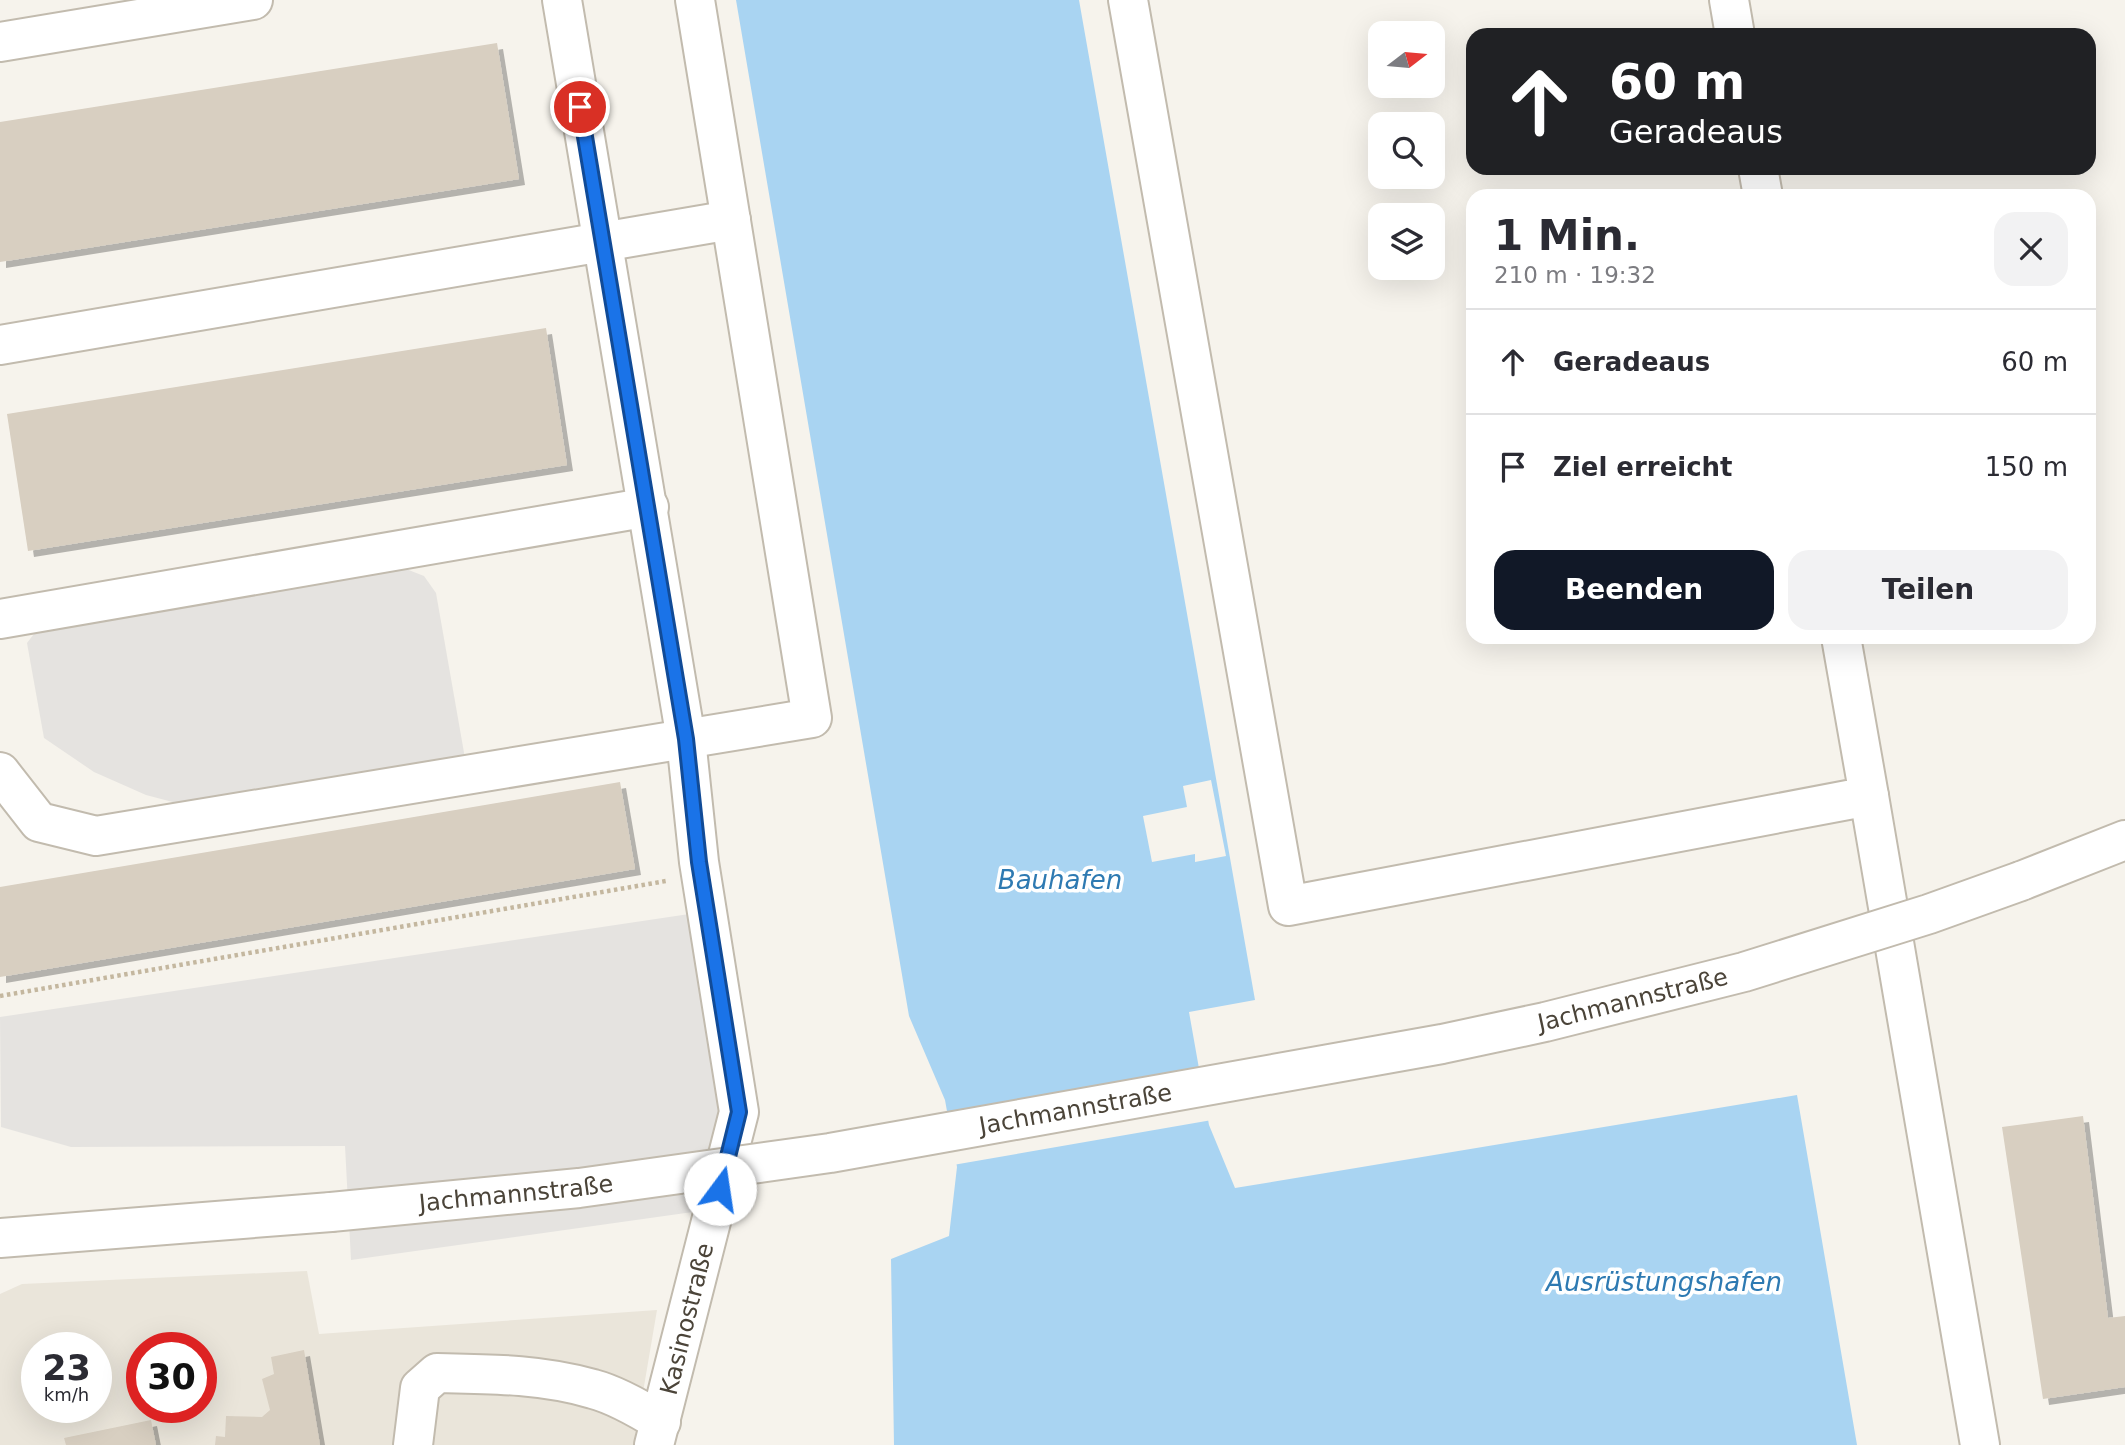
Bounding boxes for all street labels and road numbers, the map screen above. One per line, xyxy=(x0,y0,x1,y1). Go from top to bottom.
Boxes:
street label: Jachmannstraße xyxy=(1533,963,1731,1038)
street label: Jachmannstraße xyxy=(975,1078,1174,1141)
street label: Jachmannstraße xyxy=(416,1169,615,1218)
street label: Kasinostraße xyxy=(655,1240,719,1398)

